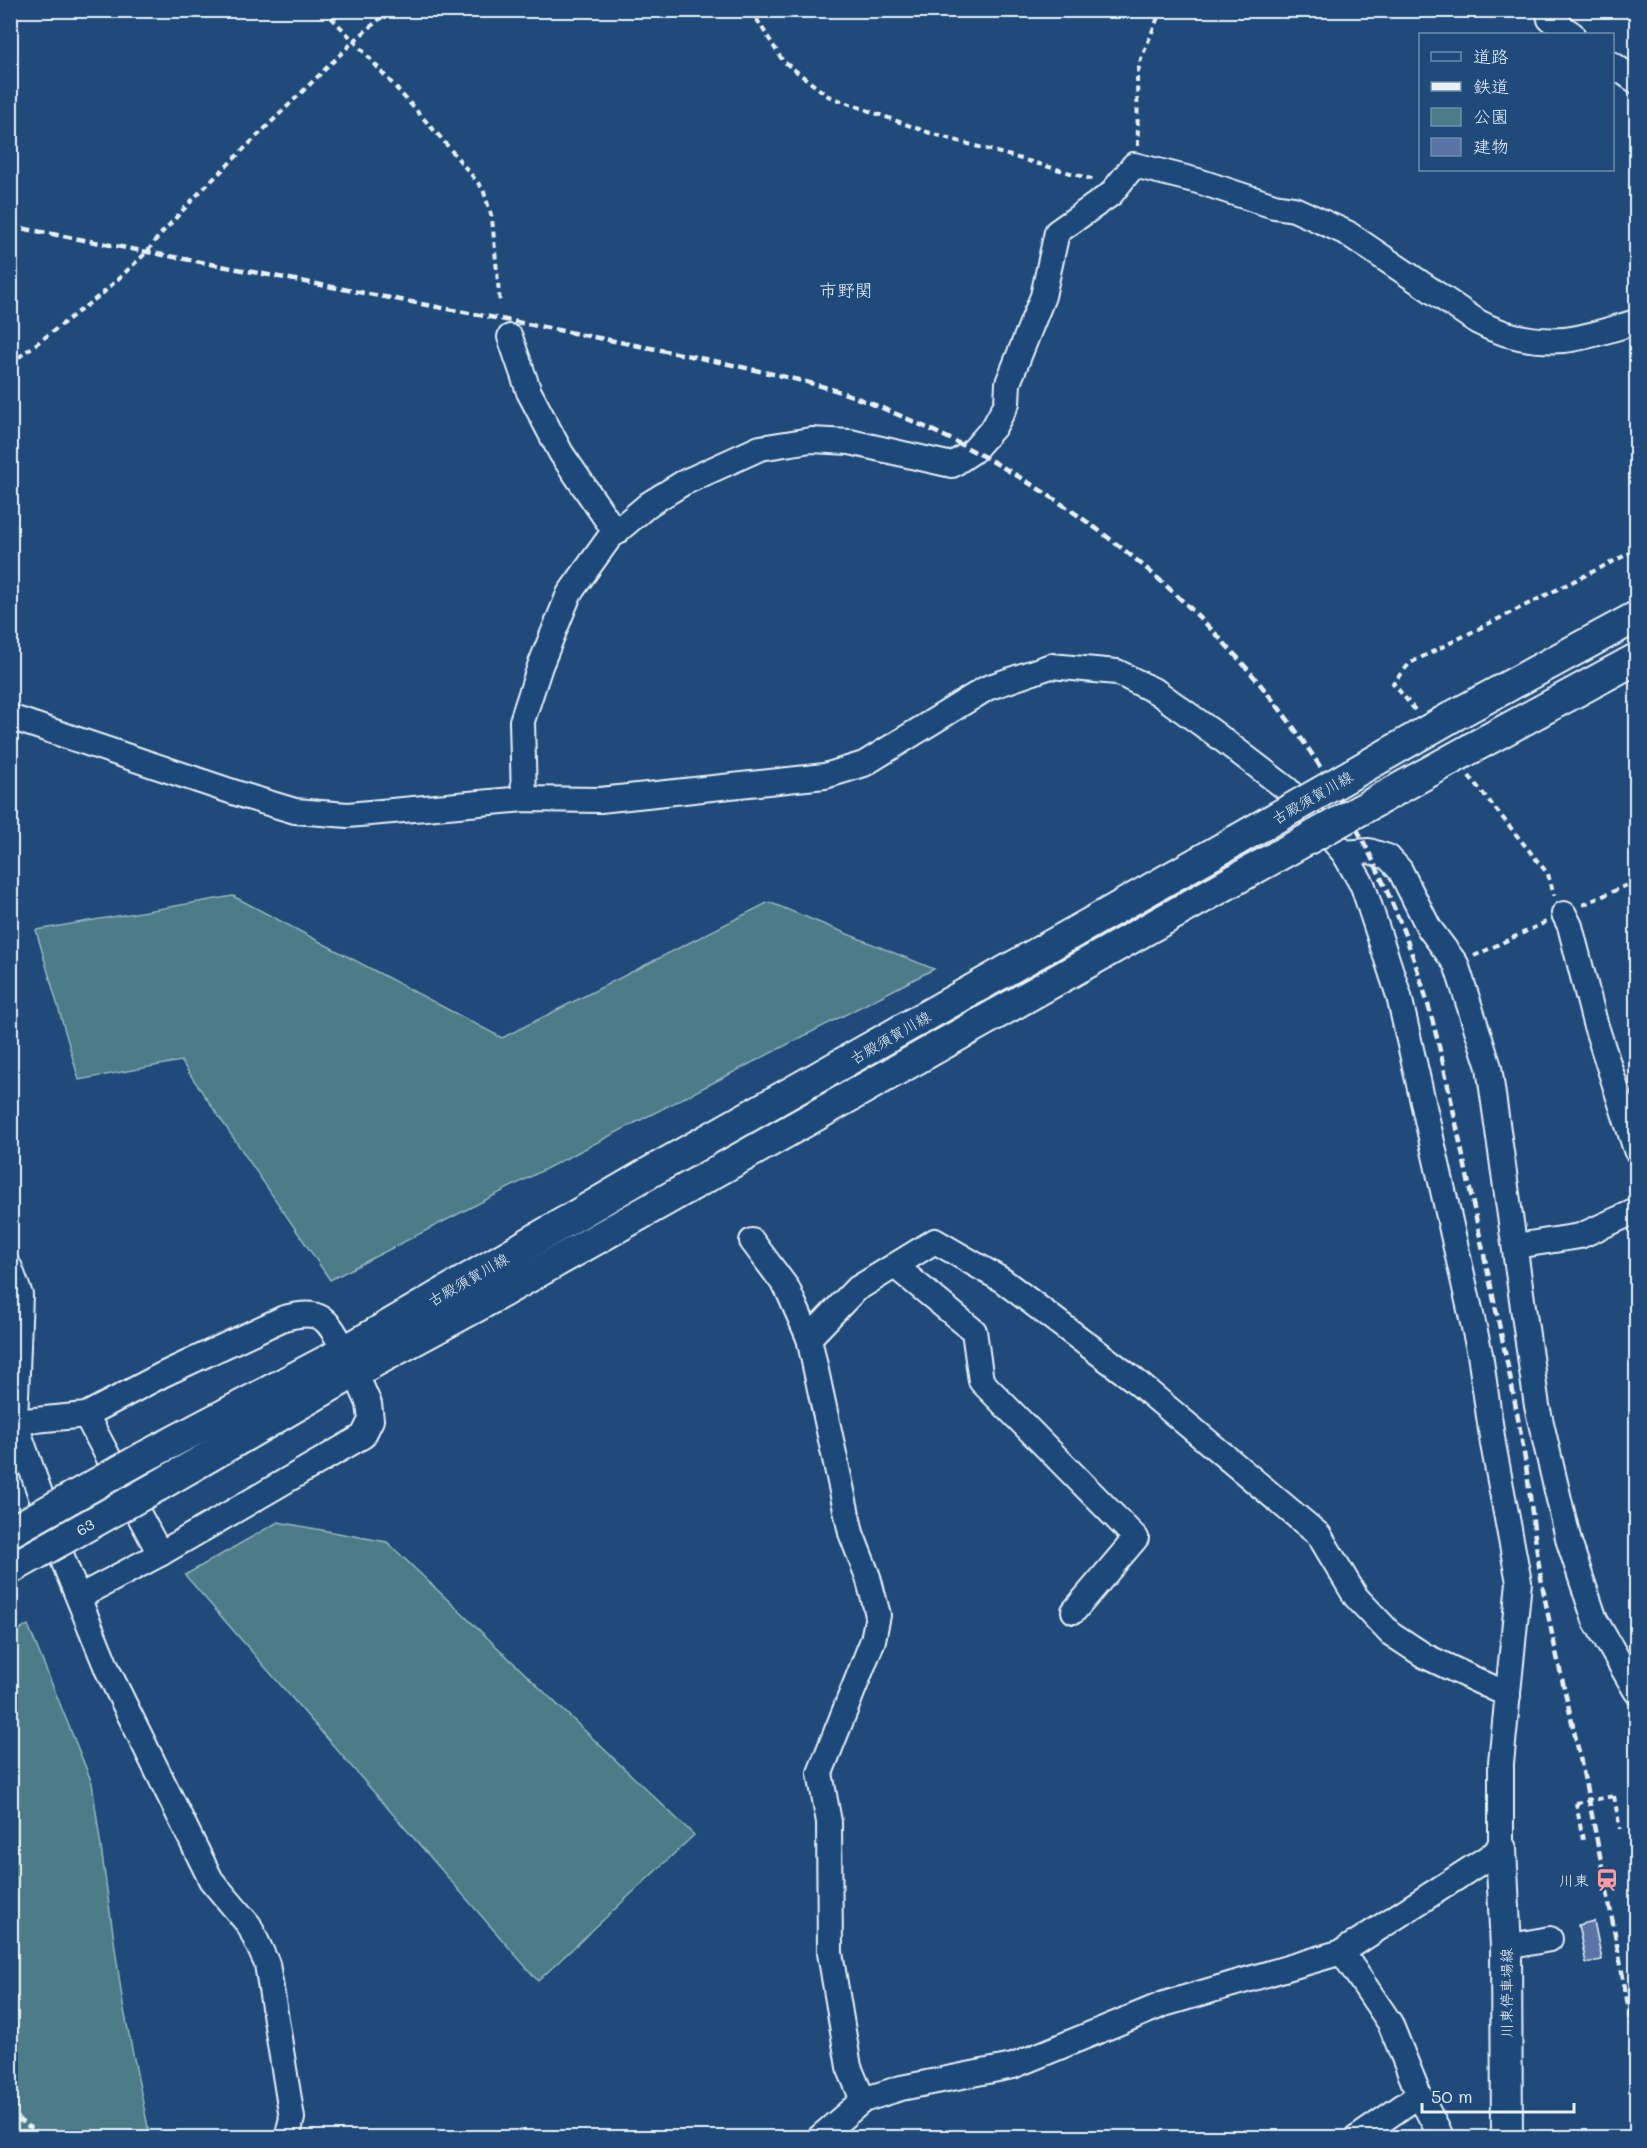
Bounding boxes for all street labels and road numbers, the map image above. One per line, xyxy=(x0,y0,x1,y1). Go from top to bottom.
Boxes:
street label: 古殿須賀川線 xyxy=(1268,766,1356,828)
street label: 古殿須賀川線 xyxy=(846,1006,934,1068)
street label: 古殿須賀川線 xyxy=(424,1248,512,1310)
street label: 63 xyxy=(72,1514,98,1540)
street label: 川東停車場線 xyxy=(1496,1948,1516,2038)

